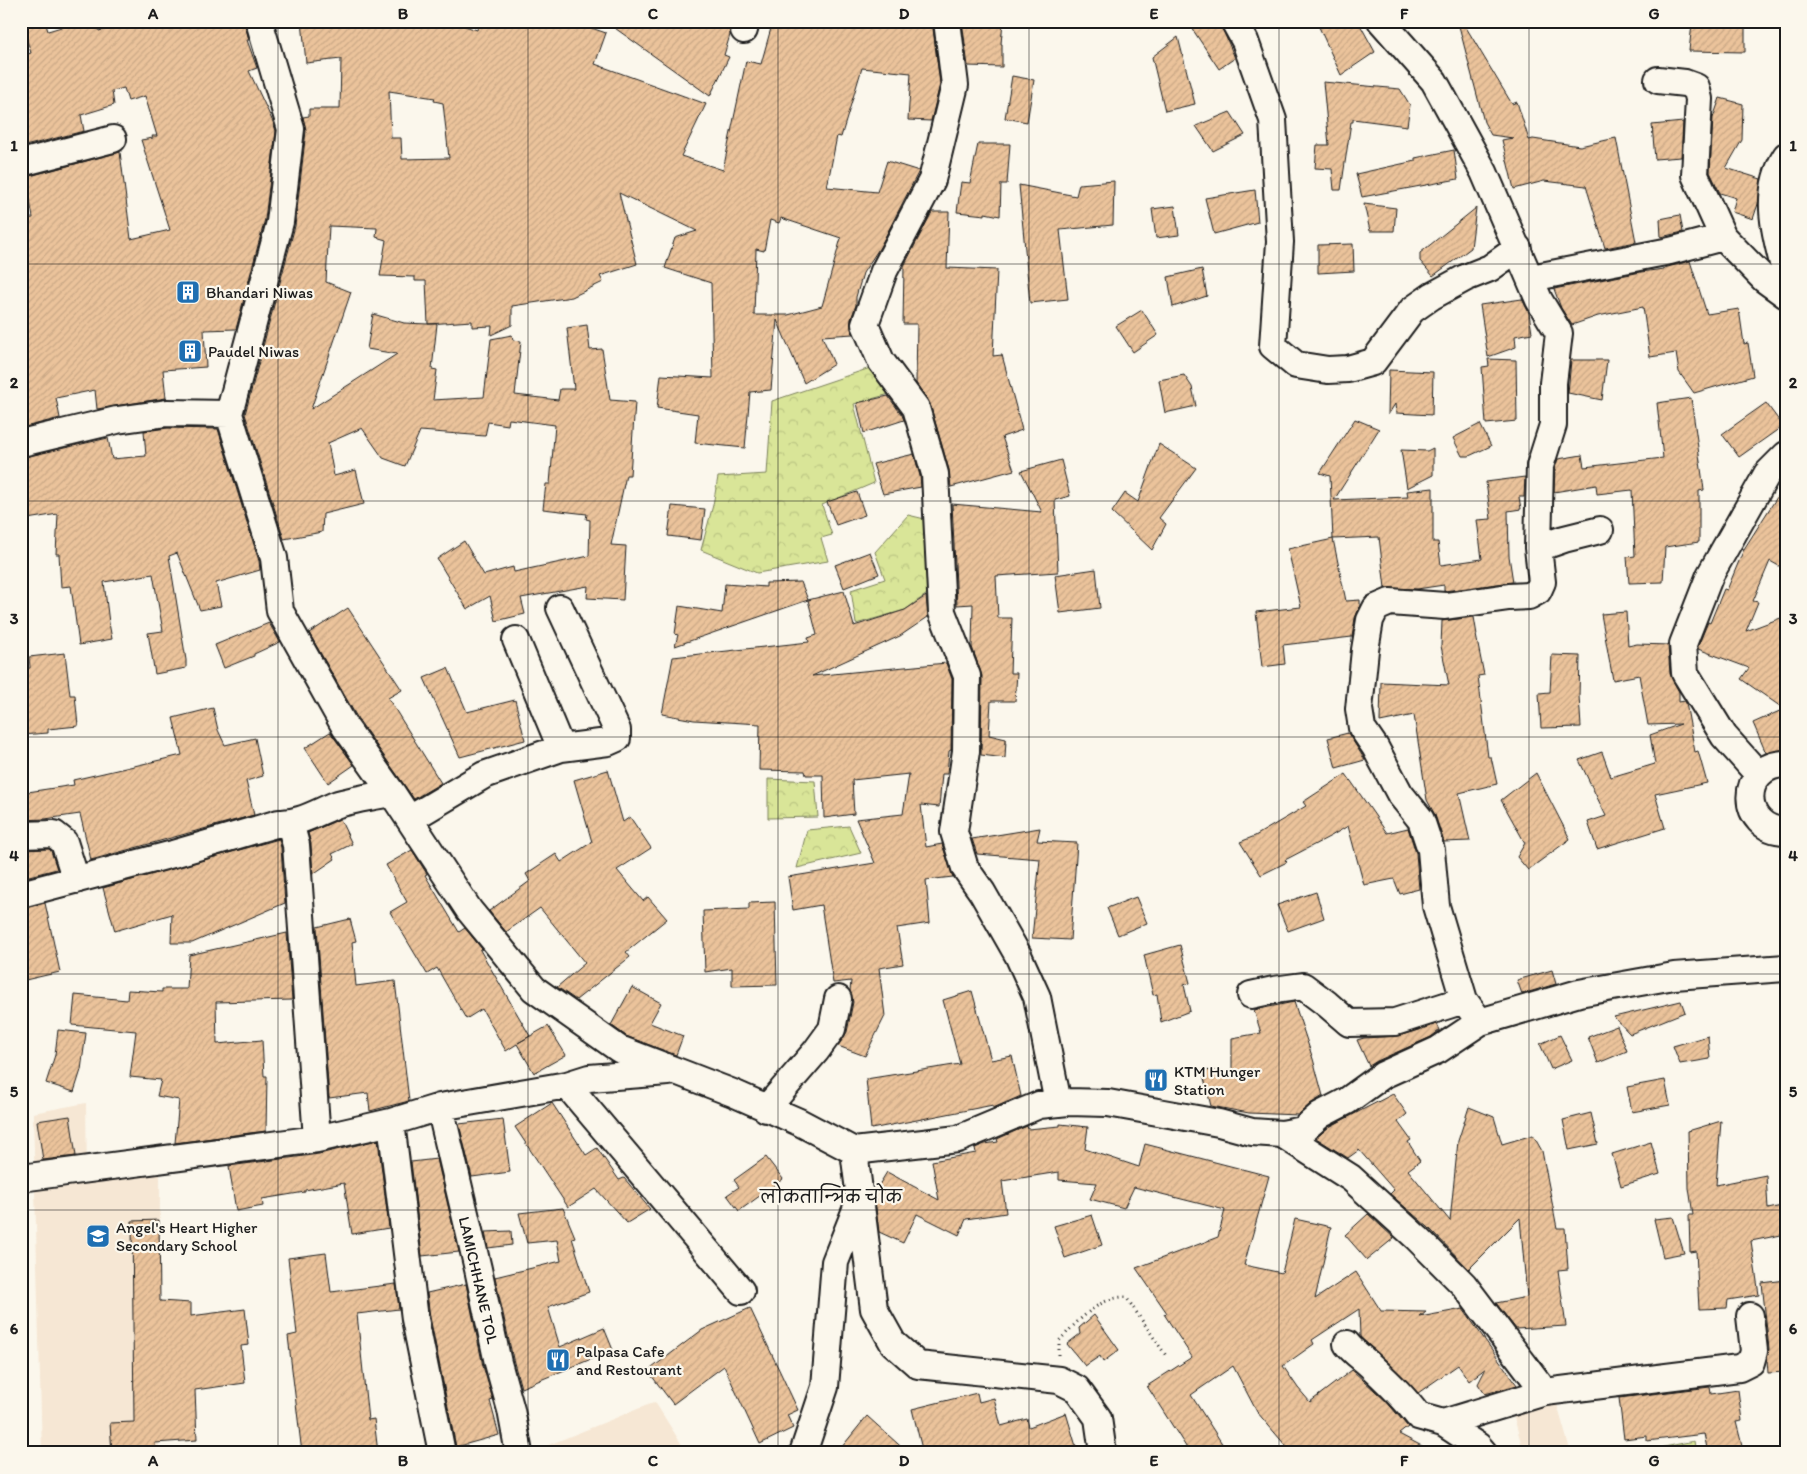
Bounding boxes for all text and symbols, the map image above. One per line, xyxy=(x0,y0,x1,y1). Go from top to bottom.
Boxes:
text: A xyxy=(147,4,159,23)
text: B xyxy=(398,4,409,23)
text: C xyxy=(648,4,659,23)
text: D xyxy=(899,4,910,23)
text: E xyxy=(1150,4,1159,23)
text: F xyxy=(1400,4,1409,23)
text: G xyxy=(1648,4,1660,23)
text: 1 xyxy=(10,136,18,155)
text: 1 xyxy=(1789,136,1797,155)
building icon: Bhandari Niwas xyxy=(175,279,201,305)
place label: Bhandari Niwas xyxy=(206,283,313,302)
building icon: Paudel Niwas xyxy=(177,338,203,364)
place label: Paudel Niwas xyxy=(208,342,299,361)
text: 2 xyxy=(10,373,19,392)
text: 2 xyxy=(1789,373,1798,392)
text: 3 xyxy=(10,609,19,628)
text: 3 xyxy=(1789,609,1798,628)
text: 4 xyxy=(9,846,19,865)
text: 4 xyxy=(1788,846,1798,865)
place label: KTM Hunger Station xyxy=(1174,1062,1261,1099)
restaurant icon: KTM Hunger Station xyxy=(1143,1067,1169,1093)
text: 5 xyxy=(10,1082,19,1101)
text: 5 xyxy=(1789,1082,1798,1101)
district label: लोकतान्त्रिक चोक xyxy=(759,1181,904,1208)
street label: LAMICHHANE TOL xyxy=(455,1215,502,1346)
place label: Angel's Heart Higher Secondary School xyxy=(116,1218,258,1255)
school or university icon: Angel's Heart Higher Secondary School xyxy=(85,1223,111,1249)
text: 6 xyxy=(10,1319,19,1338)
text: 6 xyxy=(1789,1319,1798,1338)
place label: Palpasa Cafe and Restourant xyxy=(576,1342,682,1379)
restaurant icon: Palpasa Cafe and Restourant xyxy=(545,1347,571,1373)
text: A xyxy=(147,1451,159,1470)
text: B xyxy=(398,1451,409,1470)
text: C xyxy=(648,1451,659,1470)
text: D xyxy=(899,1451,910,1470)
text: E xyxy=(1150,1451,1159,1470)
text: F xyxy=(1400,1451,1409,1470)
text: G xyxy=(1648,1451,1660,1470)

